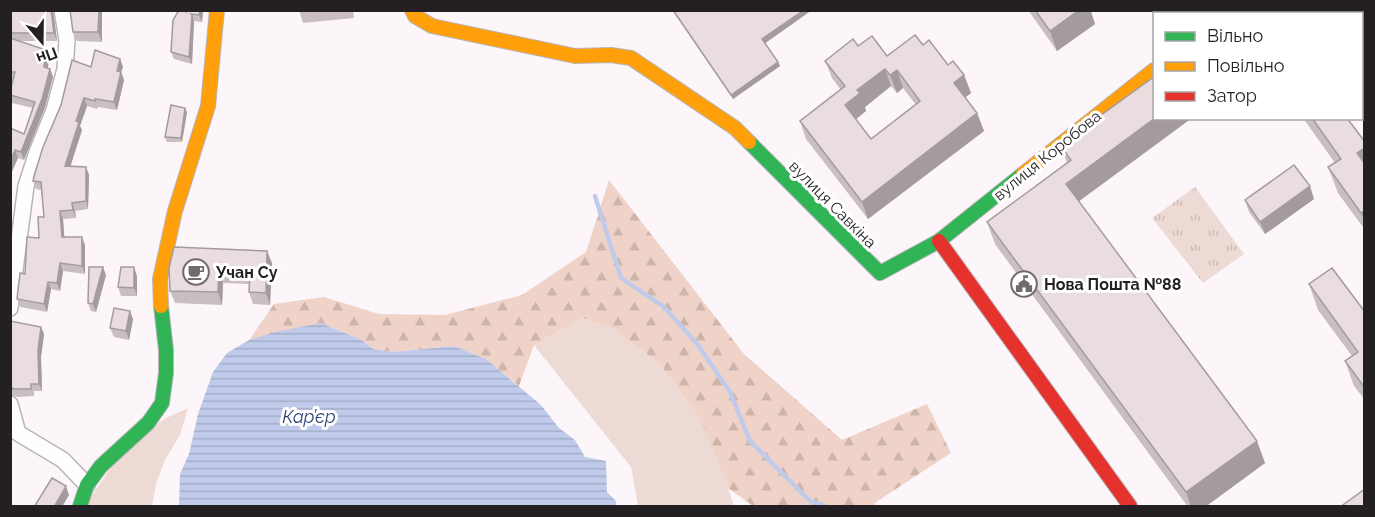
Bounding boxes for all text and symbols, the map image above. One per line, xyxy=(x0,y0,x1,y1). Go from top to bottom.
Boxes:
north arrow xyxy=(12,12,72,72)
legend xyxy=(1153,12,1363,120)
text: Вільно xyxy=(1207,25,1263,46)
text: Пн xyxy=(34,43,60,68)
text: Повільно xyxy=(1207,55,1285,76)
text: Затор xyxy=(1207,85,1257,106)
street label: вулиця Коробова xyxy=(990,106,1105,204)
street label: вулиця Савкіна xyxy=(785,157,880,252)
cafe icon: Учан Су xyxy=(181,257,211,287)
place label: Учан Су xyxy=(215,263,278,282)
public building icon: Нова Пошта №88 xyxy=(1009,269,1039,299)
place label: Нова Пошта №88 xyxy=(1044,275,1181,294)
water label: Кар’єр xyxy=(282,406,336,427)

